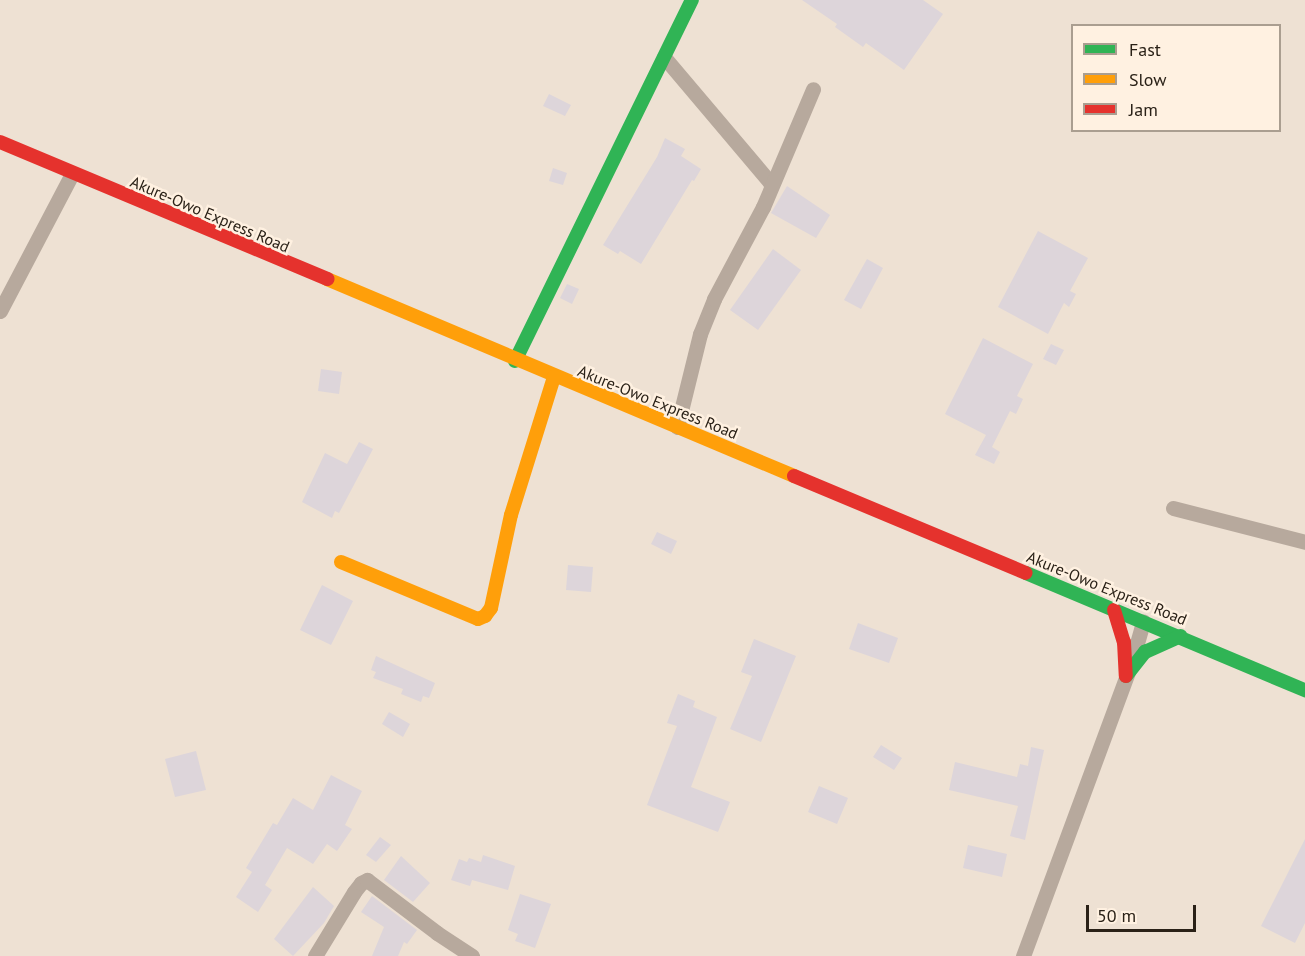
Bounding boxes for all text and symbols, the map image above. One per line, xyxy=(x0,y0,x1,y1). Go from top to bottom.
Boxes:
legend xyxy=(1071,24,1281,132)
text: Fast xyxy=(1129,38,1161,61)
text: Slow xyxy=(1129,68,1167,91)
text: Jam xyxy=(1129,98,1158,121)
street label: Akure-Owo Express Road xyxy=(128,172,292,256)
street label: Akure-Owo Express Road xyxy=(575,361,741,443)
street label: Akure-Owo Express Road xyxy=(1024,547,1190,629)
scale bar xyxy=(1089,893,1198,931)
text: 50 m xyxy=(1097,904,1136,927)

